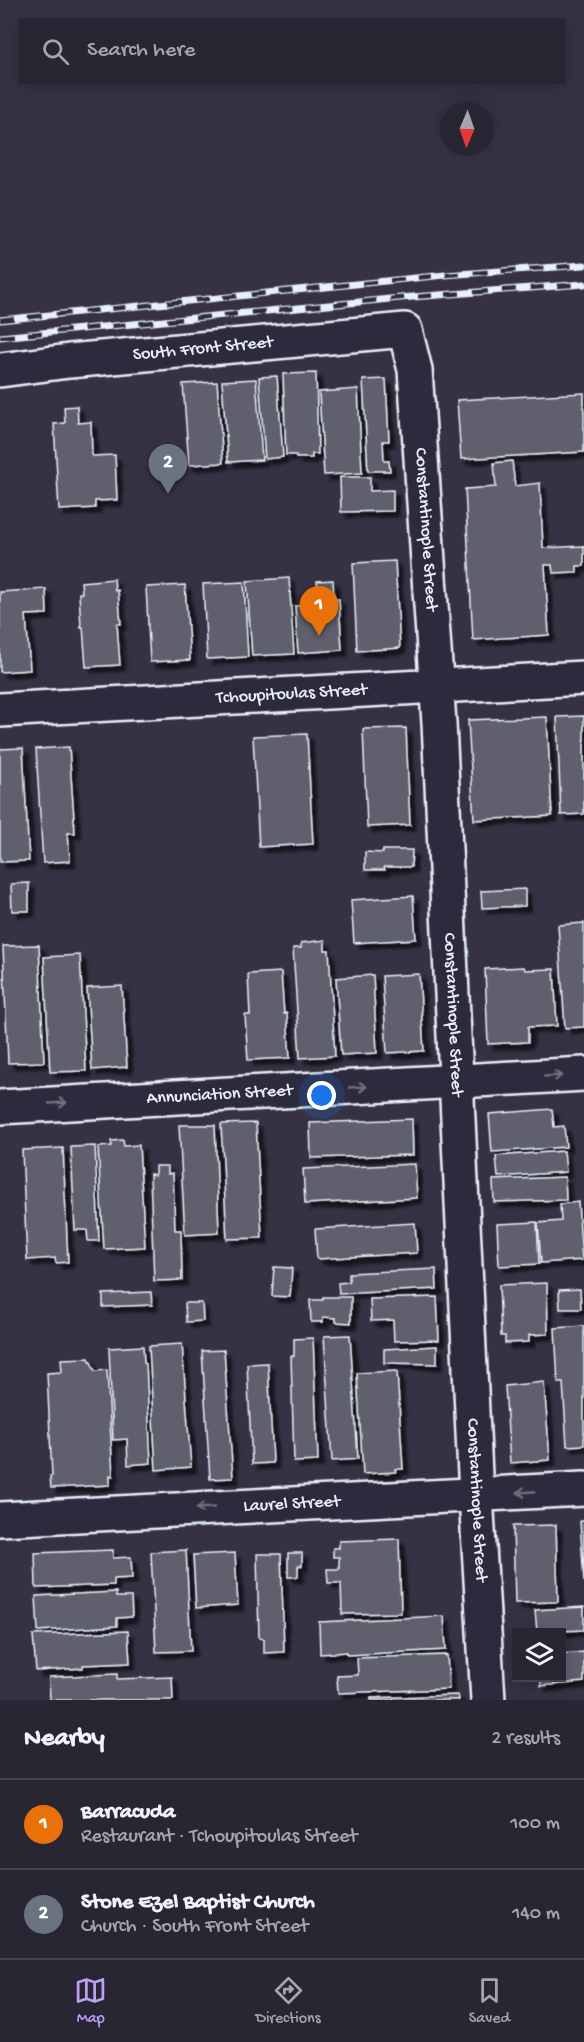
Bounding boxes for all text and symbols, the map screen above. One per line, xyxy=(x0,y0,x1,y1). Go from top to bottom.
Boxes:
search box xyxy=(18,18,566,84)
icon: search xyxy=(39,35,72,68)
text: Search here xyxy=(87,38,195,64)
north arrow xyxy=(440,102,494,156)
street label: South Front Street xyxy=(132,332,275,366)
pin: 2 xyxy=(148,444,188,494)
street label: Constantinople Street xyxy=(410,447,442,613)
pin: 1 xyxy=(300,586,338,636)
street label: Tchoupitoulas Street xyxy=(214,679,369,709)
street label: Constantinople Street xyxy=(439,932,467,1099)
one-way arrow xyxy=(542,1071,562,1082)
street label: Annunciation Street xyxy=(146,1080,295,1109)
your location xyxy=(307,1081,336,1110)
one-way arrow xyxy=(347,1081,367,1092)
one-way arrow xyxy=(48,1098,68,1109)
street label: Constantinople Street xyxy=(462,1418,492,1584)
one-way arrow xyxy=(516,1487,536,1498)
street label: Laurel Street xyxy=(243,1491,342,1517)
one-way arrow xyxy=(196,1503,215,1514)
map controls xyxy=(512,1628,566,1682)
button: layers xyxy=(512,1628,566,1682)
text: Nearby xyxy=(24,1724,105,1755)
text: 2 results xyxy=(491,1728,560,1751)
text: Barracuda xyxy=(81,1800,175,1826)
text: 1 xyxy=(39,1813,48,1836)
text: 100 m xyxy=(510,1813,560,1836)
text: Restaurant · Tchoupitoulas Street xyxy=(81,1826,357,1849)
text: Stone Ezel Baptist Church xyxy=(81,1890,315,1916)
text: 2 xyxy=(39,1903,48,1926)
text: 140 m xyxy=(512,1903,560,1926)
text: Church · South Front Street xyxy=(81,1916,308,1939)
tab: Map xyxy=(74,1974,107,2029)
tab: Directions xyxy=(255,1974,321,2029)
tab: Saved xyxy=(469,1974,510,2029)

